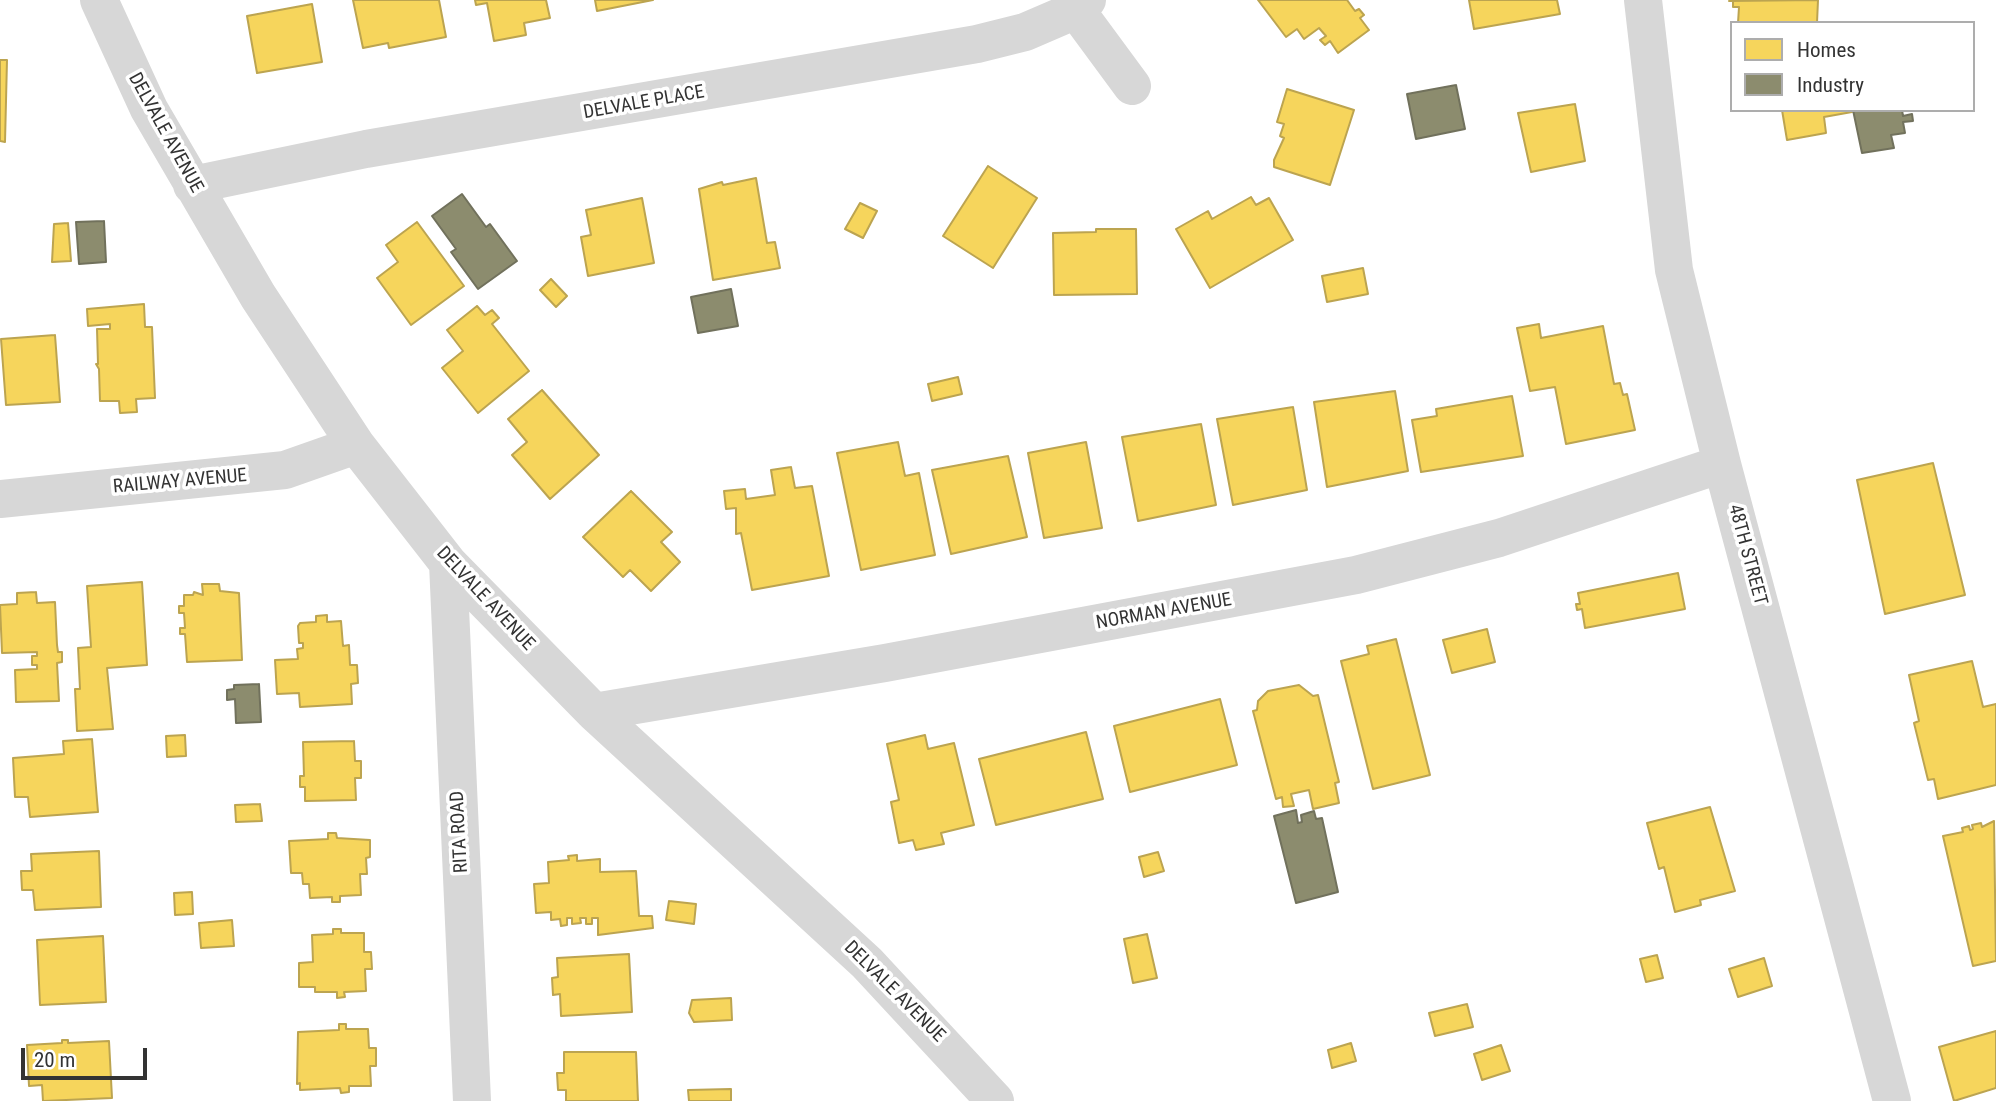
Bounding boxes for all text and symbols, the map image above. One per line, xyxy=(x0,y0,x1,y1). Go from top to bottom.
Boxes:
legend xyxy=(1730,21,1975,112)
text: Homes xyxy=(1797,38,1856,62)
street label: DELVALE AVENUE xyxy=(123,69,207,197)
text: Industry xyxy=(1797,73,1864,97)
street label: DELVALE PLACE xyxy=(582,81,706,125)
street label: RAILWAY AVENUE xyxy=(112,465,248,499)
street label: 48TH STREET xyxy=(1723,502,1771,608)
street label: DELVALE AVENUE xyxy=(431,542,539,656)
street label: NORMAN AVENUE xyxy=(1095,589,1233,635)
street label: RITA ROAD xyxy=(446,790,474,874)
street label: DELVALE AVENUE xyxy=(839,937,949,1047)
scale bar xyxy=(24,1034,150,1078)
text: 20 m xyxy=(34,1048,75,1072)

